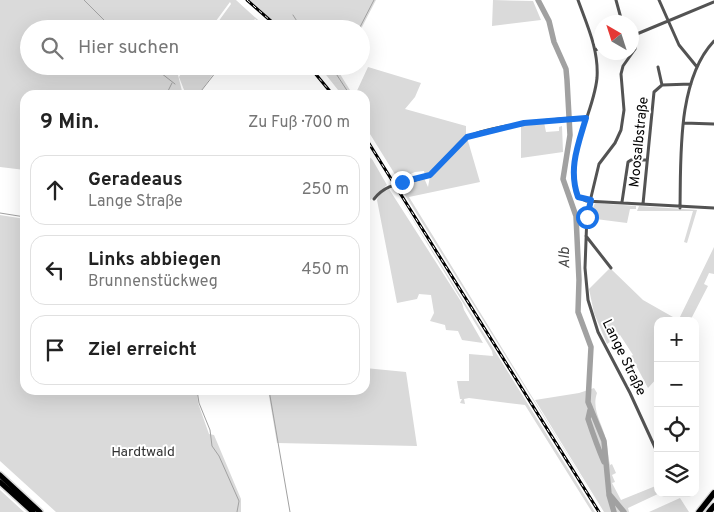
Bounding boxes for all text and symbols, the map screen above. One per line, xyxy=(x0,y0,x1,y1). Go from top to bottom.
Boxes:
north arrow xyxy=(594,15,639,60)
search box xyxy=(20,20,370,75)
icon: search xyxy=(38,34,66,62)
text: Hier suchen xyxy=(78,36,179,60)
street label: Moosalbstraße xyxy=(626,96,653,188)
text: 9 Min. xyxy=(40,109,99,136)
text: Zu Fuß · 700 m xyxy=(248,113,350,133)
text: Geradeaus xyxy=(88,168,183,192)
route end xyxy=(391,171,414,194)
icon: ahead xyxy=(41,176,69,204)
text: 250 m xyxy=(302,180,349,200)
text: Lange Straße xyxy=(88,192,183,212)
route start xyxy=(576,206,599,229)
water label: Alb xyxy=(556,246,575,269)
text: Links abbiegen xyxy=(88,248,221,272)
icon: left xyxy=(41,256,69,284)
text: 450 m xyxy=(302,260,349,280)
text: Brunnenstückweg xyxy=(88,272,218,292)
street label: Lange Straße xyxy=(598,317,649,399)
map controls xyxy=(654,317,699,497)
button: + xyxy=(654,317,699,362)
icon: arrive xyxy=(41,336,69,364)
text: Ziel erreicht xyxy=(88,338,197,362)
button: − xyxy=(654,362,699,407)
button: locate xyxy=(654,407,699,452)
park label: Hardtwald xyxy=(111,444,175,461)
button: layers xyxy=(654,452,699,497)

